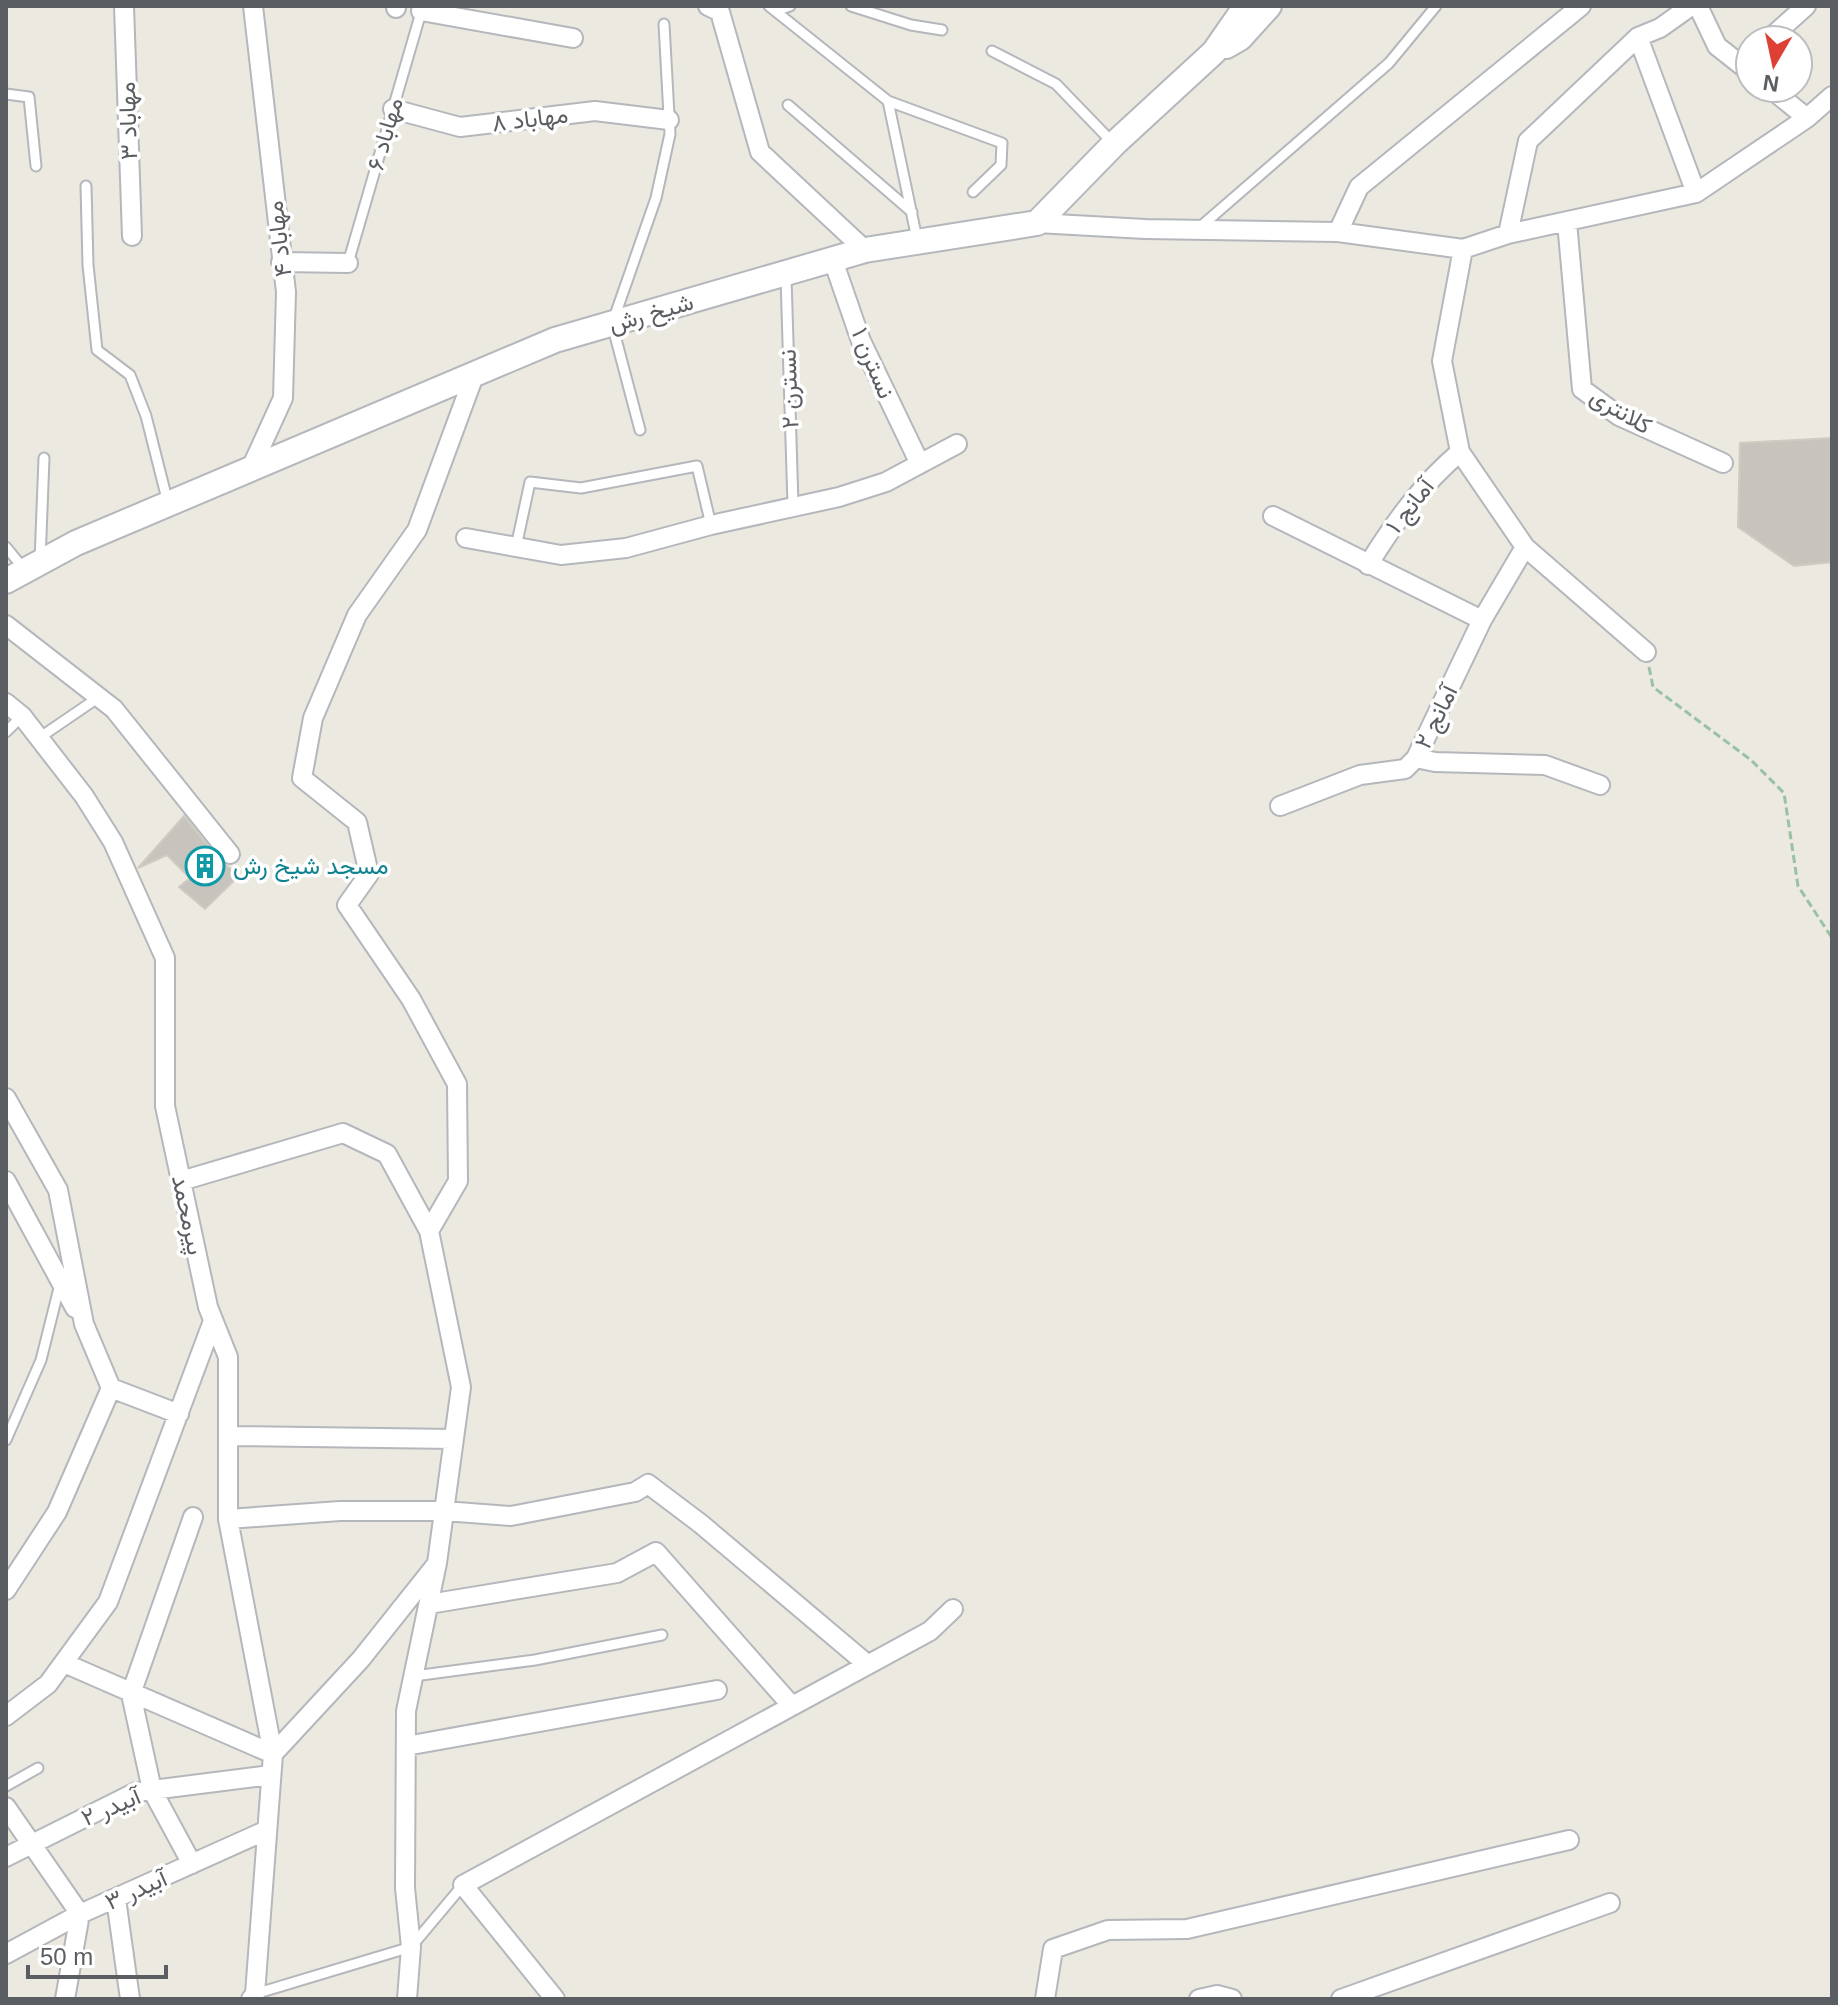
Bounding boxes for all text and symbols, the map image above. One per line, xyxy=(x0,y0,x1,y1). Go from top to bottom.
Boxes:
north arrow xyxy=(1734,24,1814,104)
text: N xyxy=(1761,70,1781,97)
street label: مهاباد ۳ xyxy=(113,81,144,161)
street label: مهاباد ۶ xyxy=(361,94,410,174)
street label: مهاباد ۸ xyxy=(490,100,570,139)
street label: مهاباد ۴ xyxy=(260,199,299,279)
street label: شیخ رش xyxy=(605,288,697,341)
street label: نسترن ۱ xyxy=(845,323,900,403)
street label: نسترن ۲ xyxy=(774,349,805,429)
street label: کلانتری xyxy=(1585,382,1657,441)
street label: آمانج ۱ xyxy=(1380,471,1444,541)
street label: آمانج ۲ xyxy=(1409,678,1467,755)
building icon: مسجد شیخ رش xyxy=(184,845,226,887)
place label: مسجد شیخ رش xyxy=(233,852,389,883)
street label: پیرمحمد xyxy=(164,1173,210,1258)
street label: آبیدر ۲ xyxy=(77,1781,147,1833)
street label: آبیدر ۳ xyxy=(101,1863,174,1917)
scale bar xyxy=(28,1929,166,1979)
text: 50 m xyxy=(40,1943,93,1970)

